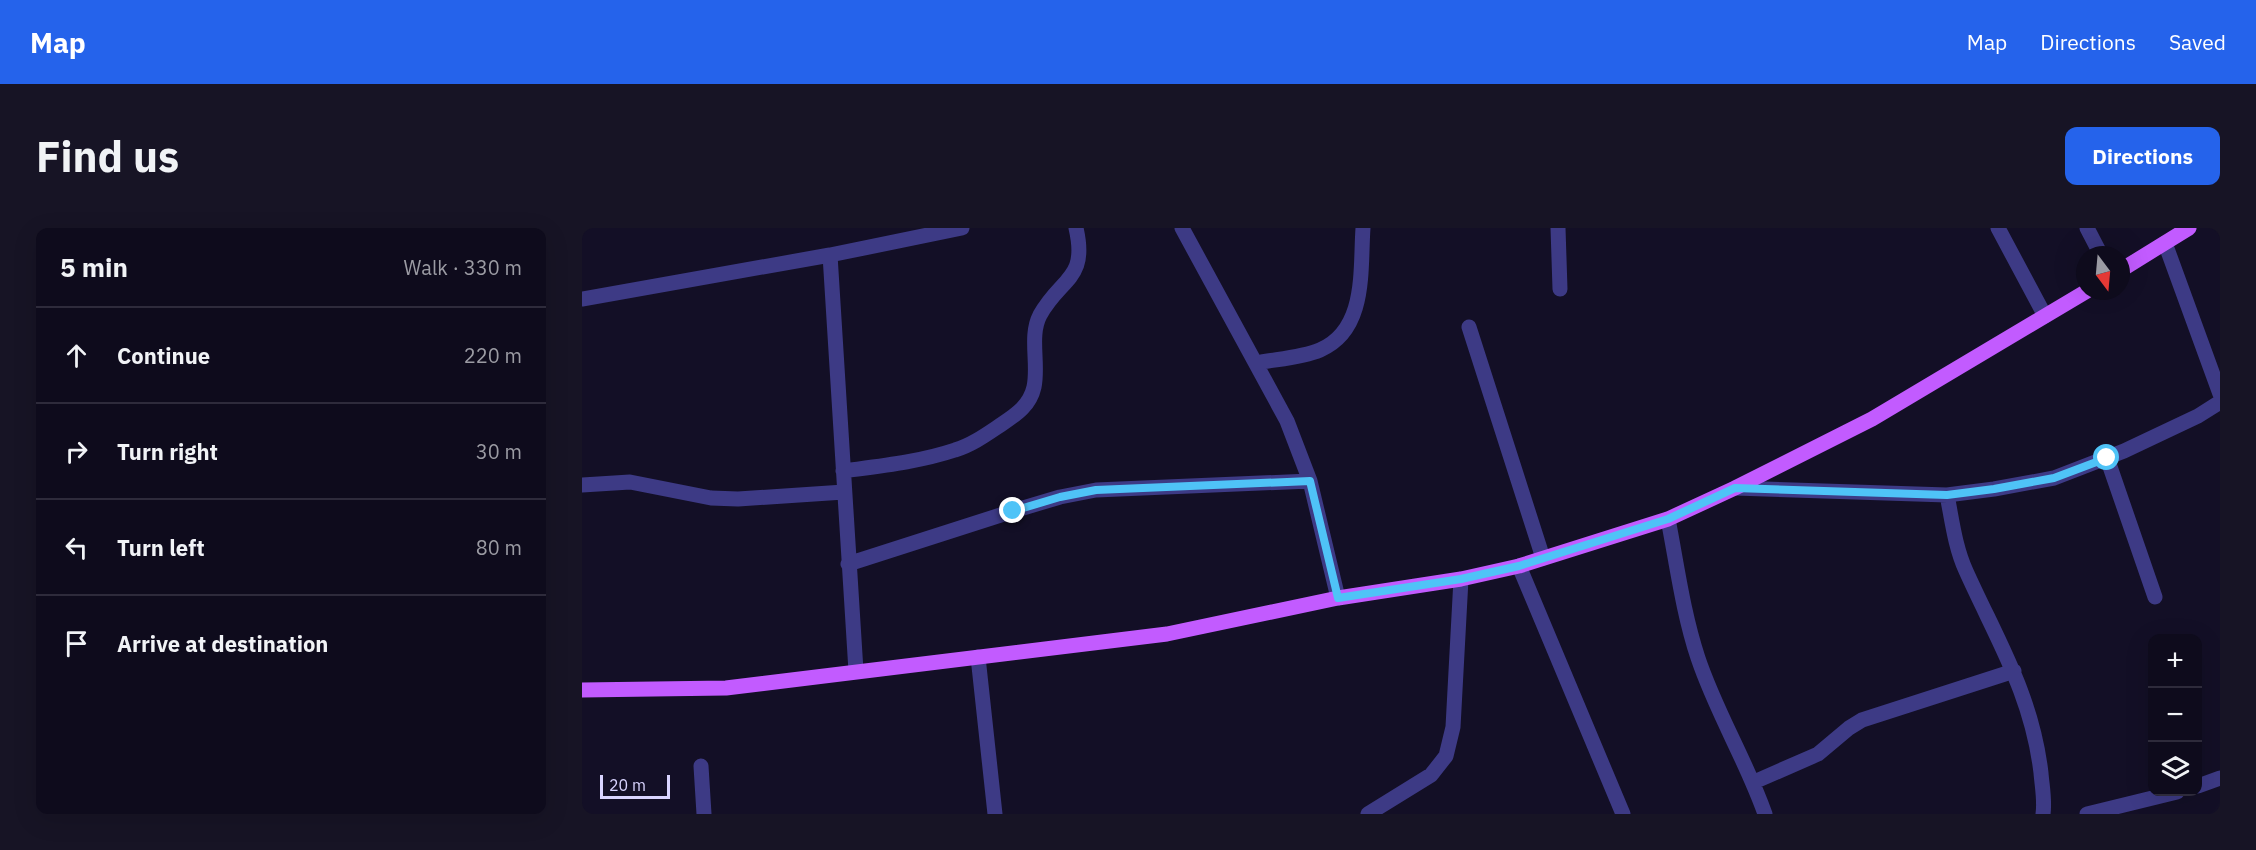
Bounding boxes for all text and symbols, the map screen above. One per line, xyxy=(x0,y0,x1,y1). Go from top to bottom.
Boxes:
text: Map xyxy=(30,24,86,61)
text: Map xyxy=(1967,28,2007,56)
text: Directions xyxy=(2040,28,2136,56)
text: Saved xyxy=(2169,28,2226,56)
button: Directions xyxy=(2065,127,2220,185)
text: Find us xyxy=(36,129,179,184)
north arrow xyxy=(2076,246,2130,300)
text: 5 min xyxy=(60,250,128,284)
text: Walk · 330 m xyxy=(404,254,522,281)
icon: ahead xyxy=(60,339,93,372)
text: Continue xyxy=(117,341,210,370)
text: 220 m xyxy=(464,342,522,369)
icon: right xyxy=(60,435,93,468)
text: Turn right xyxy=(117,437,218,466)
text: 30 m xyxy=(476,438,522,465)
route start xyxy=(2093,444,2119,470)
route end xyxy=(999,497,1025,523)
icon: left xyxy=(60,531,93,564)
text: Turn left xyxy=(117,533,205,562)
text: 80 m xyxy=(476,534,522,561)
icon: arrive xyxy=(60,627,93,660)
text: Arrive at destination xyxy=(117,629,328,658)
map controls xyxy=(2148,634,2202,796)
button: + xyxy=(2148,634,2202,688)
button: − xyxy=(2148,688,2202,742)
button: layers xyxy=(2148,742,2202,796)
scale bar xyxy=(600,772,670,800)
text: 20 m xyxy=(609,775,646,795)

